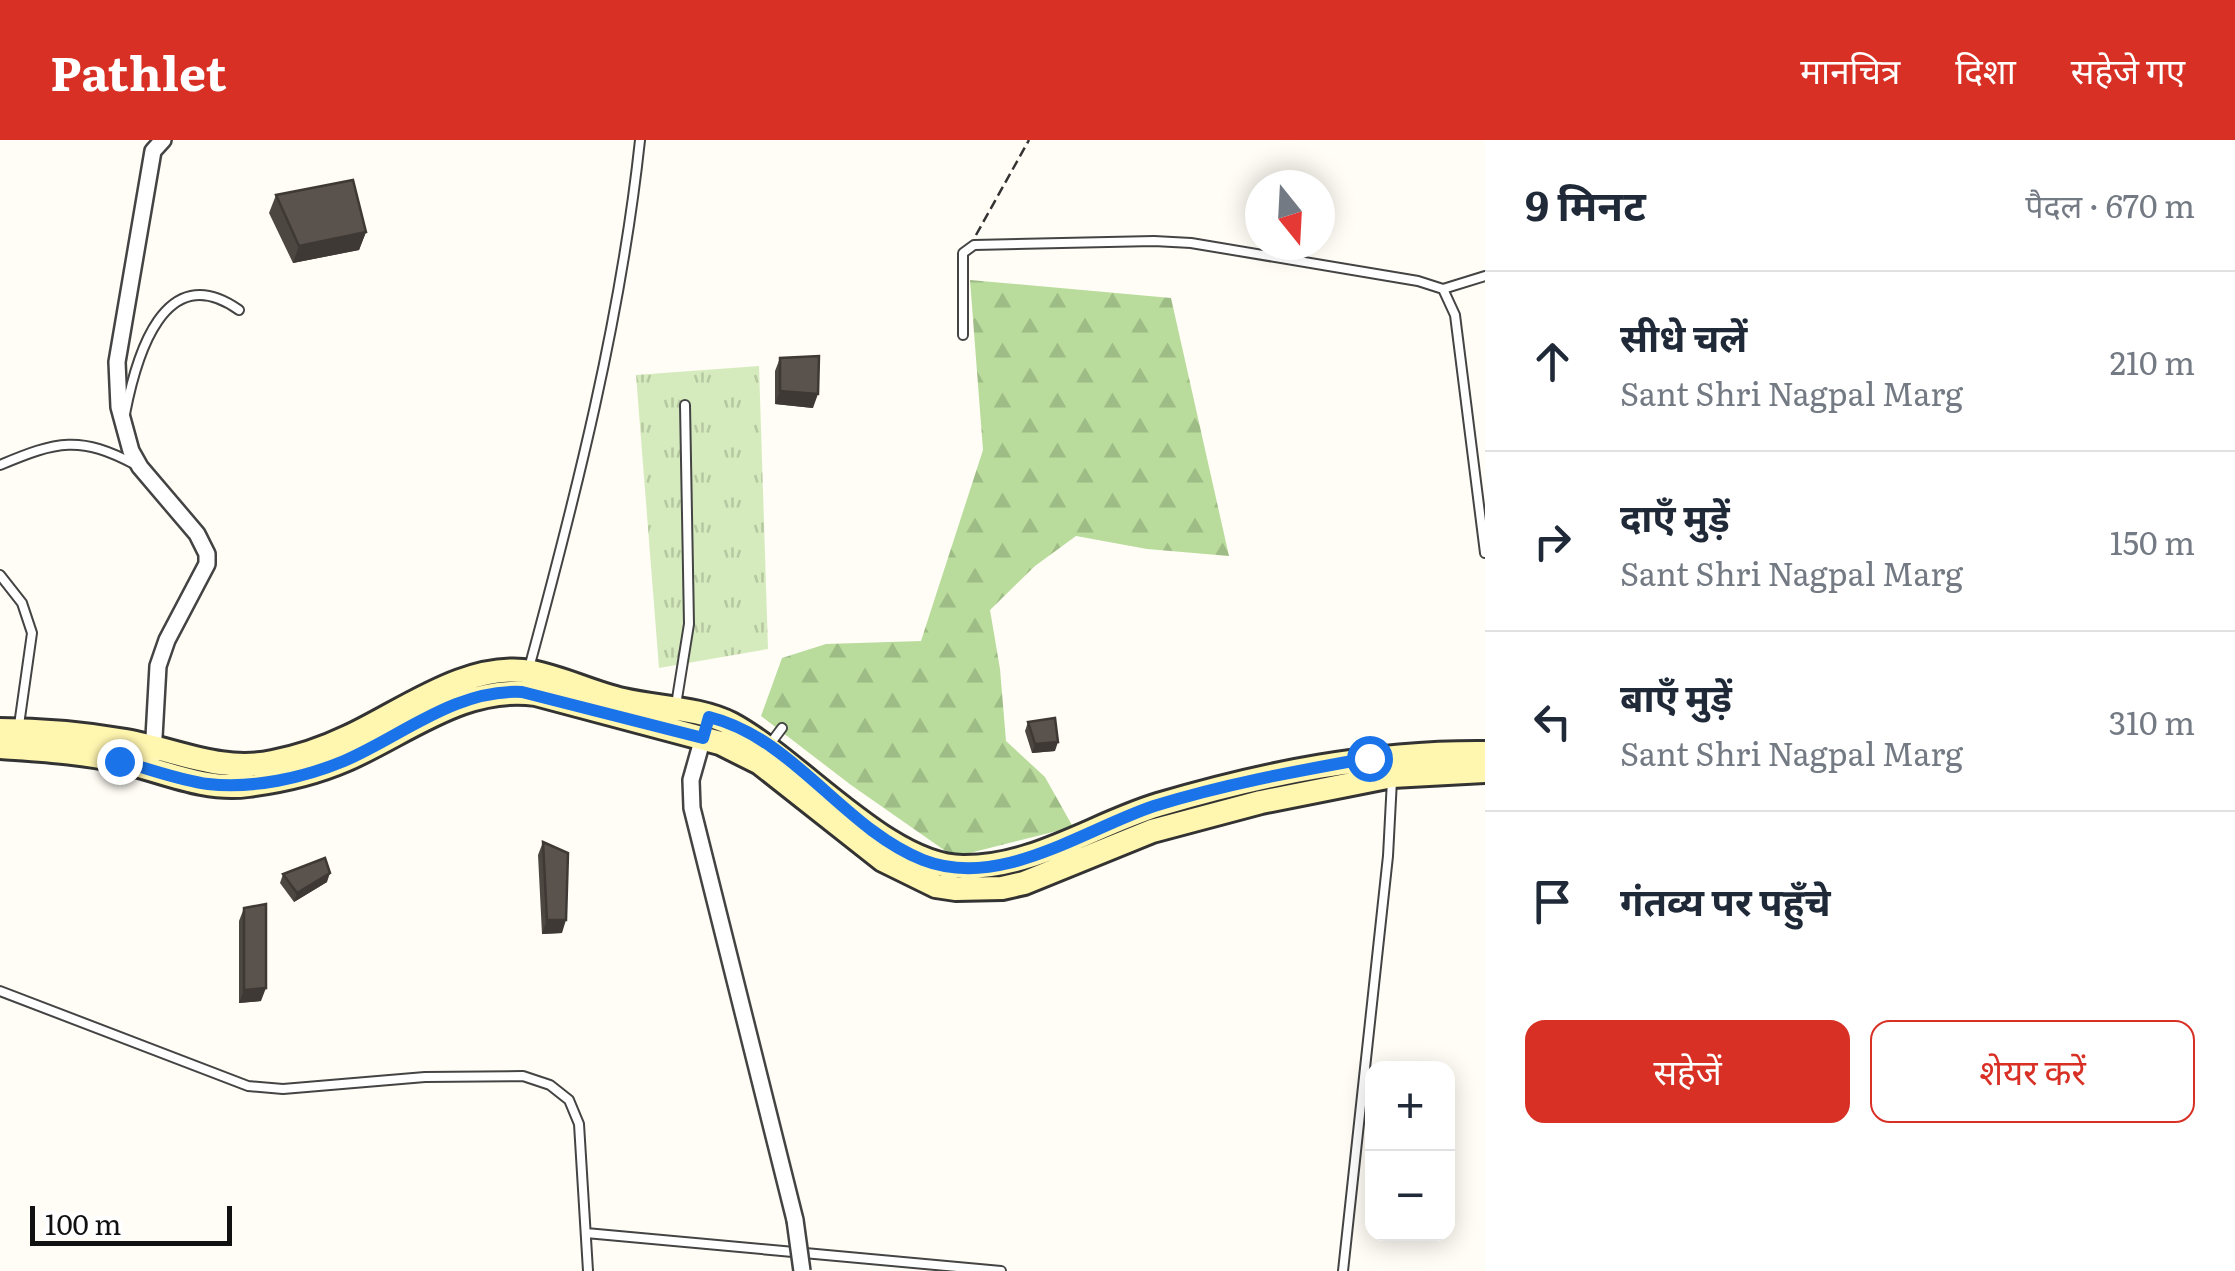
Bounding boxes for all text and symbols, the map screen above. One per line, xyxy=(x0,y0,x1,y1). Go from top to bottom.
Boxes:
text: Pathlet xyxy=(50,35,227,106)
text: मानचित्र xyxy=(1800,43,1900,95)
text: दिशा xyxy=(1955,43,2016,95)
text: सहेजे गए xyxy=(2071,43,2185,95)
north arrow xyxy=(1245,170,1335,260)
text: 9 मिनट xyxy=(1525,172,1646,234)
text: पैदल · 670 m xyxy=(2025,180,2195,228)
text: सीधे चलें xyxy=(1620,307,1747,364)
icon: ahead xyxy=(1525,334,1580,389)
text: 210 m xyxy=(2110,337,2195,385)
text: Sant Shri Nagpal Marg xyxy=(1620,368,1963,416)
text: दाएँ मुड़ें xyxy=(1620,487,1730,544)
icon: right xyxy=(1525,514,1580,569)
text: 150 m xyxy=(2110,517,2195,565)
text: Sant Shri Nagpal Marg xyxy=(1620,548,1963,596)
text: बाएँ मुड़ें xyxy=(1620,667,1732,724)
icon: left xyxy=(1525,694,1580,749)
text: 310 m xyxy=(2109,697,2195,745)
text: Sant Shri Nagpal Marg xyxy=(1620,728,1963,776)
route start xyxy=(1347,736,1393,782)
route end xyxy=(97,739,143,785)
text: गंतव्य पर पहुँचे xyxy=(1620,871,1831,928)
icon: arrive xyxy=(1525,874,1580,929)
button: सहेजें xyxy=(1525,1020,1850,1123)
button: शेयर करें xyxy=(1870,1020,2195,1123)
map controls xyxy=(1365,1061,1455,1241)
button: + xyxy=(1365,1061,1455,1151)
button: − xyxy=(1365,1151,1455,1241)
scale bar xyxy=(30,1201,232,1246)
text: 100 m xyxy=(45,1202,122,1244)

